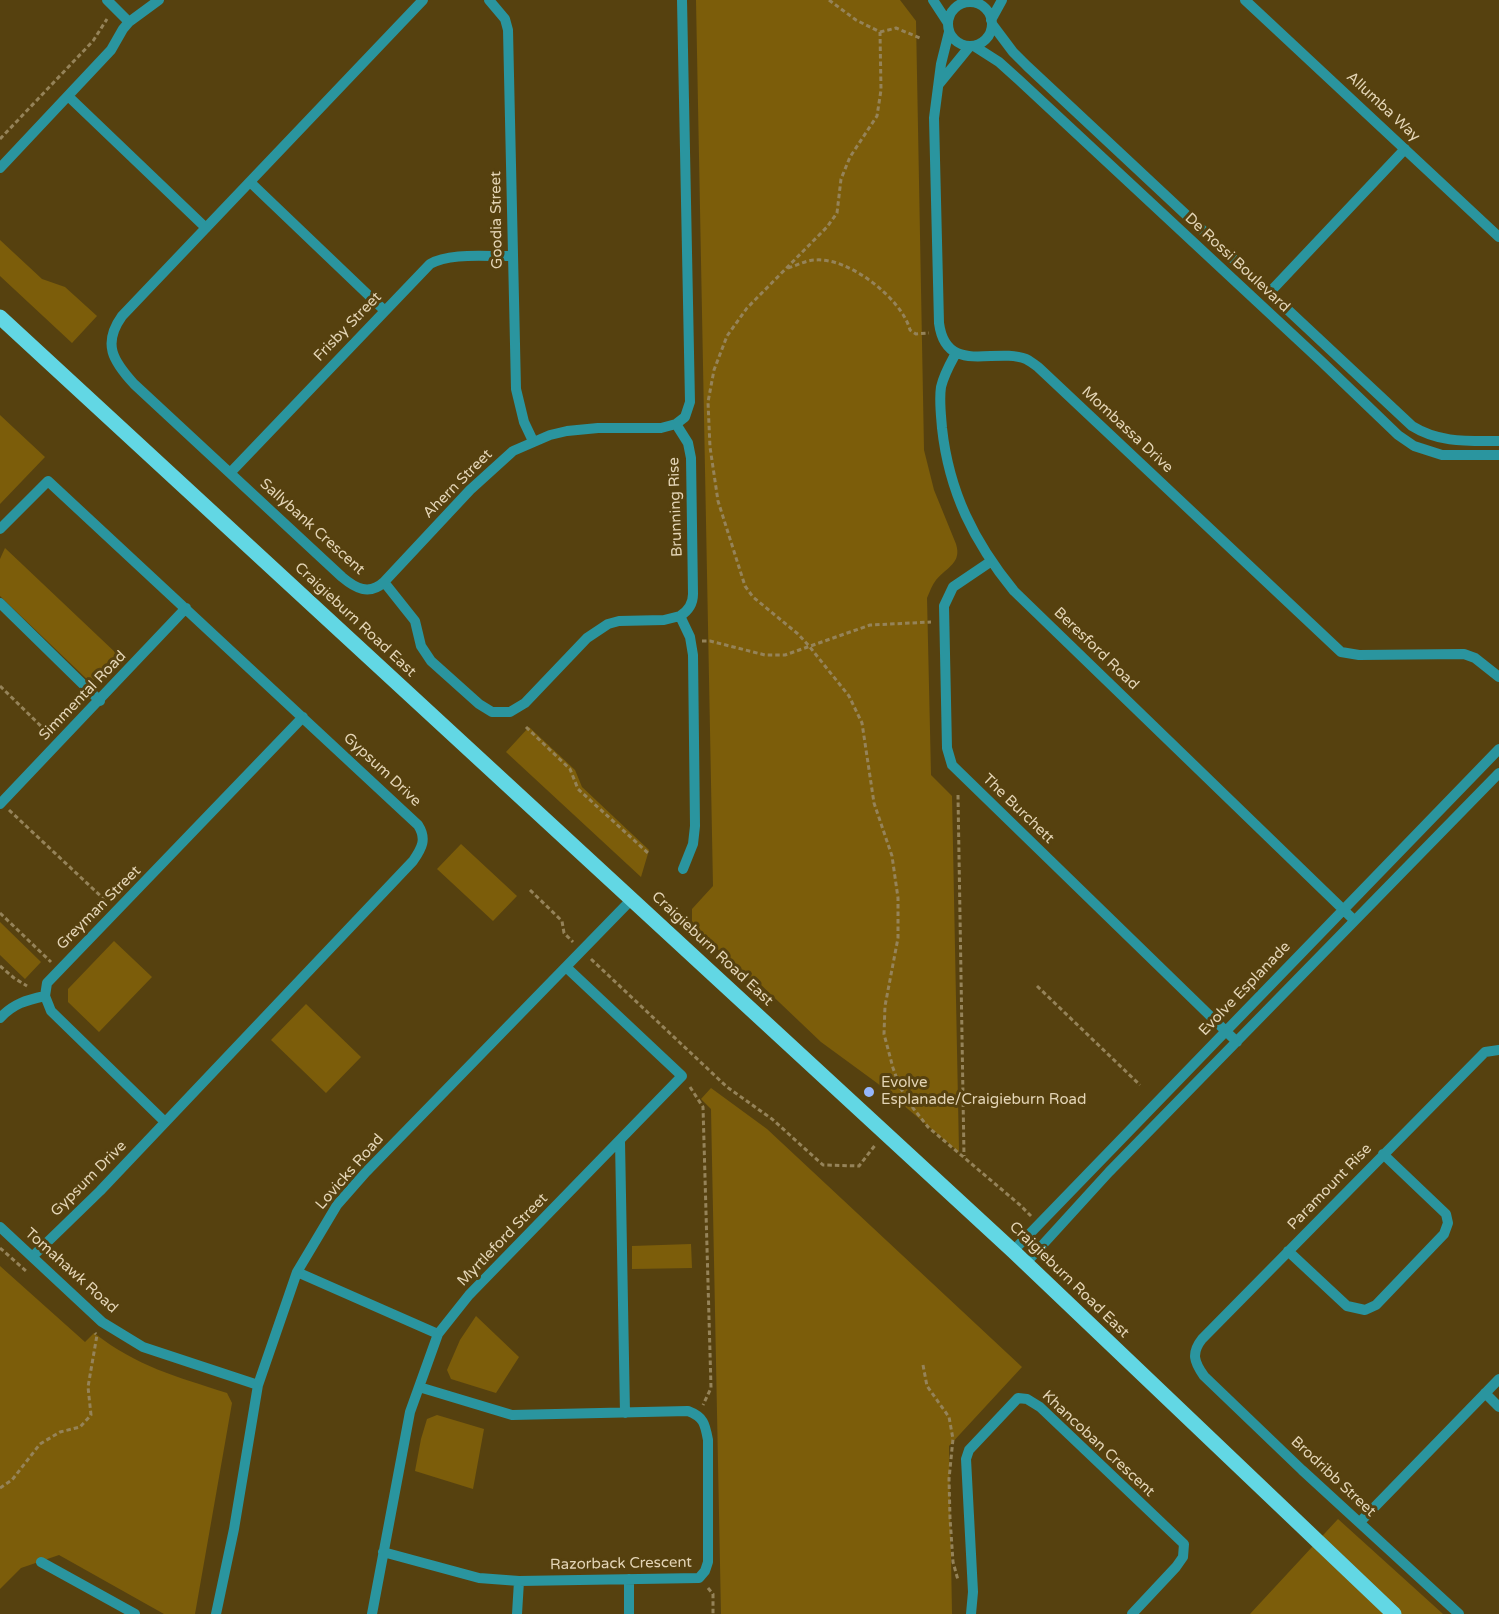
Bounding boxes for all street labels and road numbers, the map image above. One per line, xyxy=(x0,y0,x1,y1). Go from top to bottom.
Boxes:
street label: Allumba Way xyxy=(1342,68,1424,146)
street label: Goodia Street xyxy=(487,171,507,269)
street label: De Rossi Boulevard xyxy=(1181,210,1293,316)
street label: Frisby Street xyxy=(310,289,386,365)
street label: Mombassa Drive xyxy=(1077,383,1177,477)
street label: Ahern Street xyxy=(420,446,496,522)
street label: Brunning Rise xyxy=(665,457,687,557)
street label: Sallybank Crescent xyxy=(256,475,368,579)
street label: Craigieburn Road East xyxy=(290,559,420,681)
street label: Beresford Road xyxy=(1050,604,1142,694)
street label: Simmental Road xyxy=(36,648,130,744)
street label: Gypsum Drive xyxy=(339,729,425,811)
street label: The Burchett xyxy=(978,770,1058,848)
street label: Greyman Street xyxy=(53,862,145,954)
street label: Craigieburn Road East xyxy=(647,888,777,1010)
street label: Evolve Esplanade xyxy=(1195,938,1295,1040)
street label: Lovicks Road xyxy=(312,1131,388,1213)
street label: Gypsum Drive xyxy=(47,1137,131,1221)
street label: Paramount Rise xyxy=(1284,1140,1376,1234)
street label: Myrtleford Street xyxy=(454,1190,552,1290)
street label: Craigieburn Road East xyxy=(1005,1218,1133,1342)
street label: Tomahawk Road xyxy=(21,1225,121,1317)
street label: Khancoban Crescent xyxy=(1038,1387,1158,1501)
street label: Brodribb Street xyxy=(1287,1433,1379,1521)
street label: Razorback Crescent xyxy=(550,1554,692,1574)

